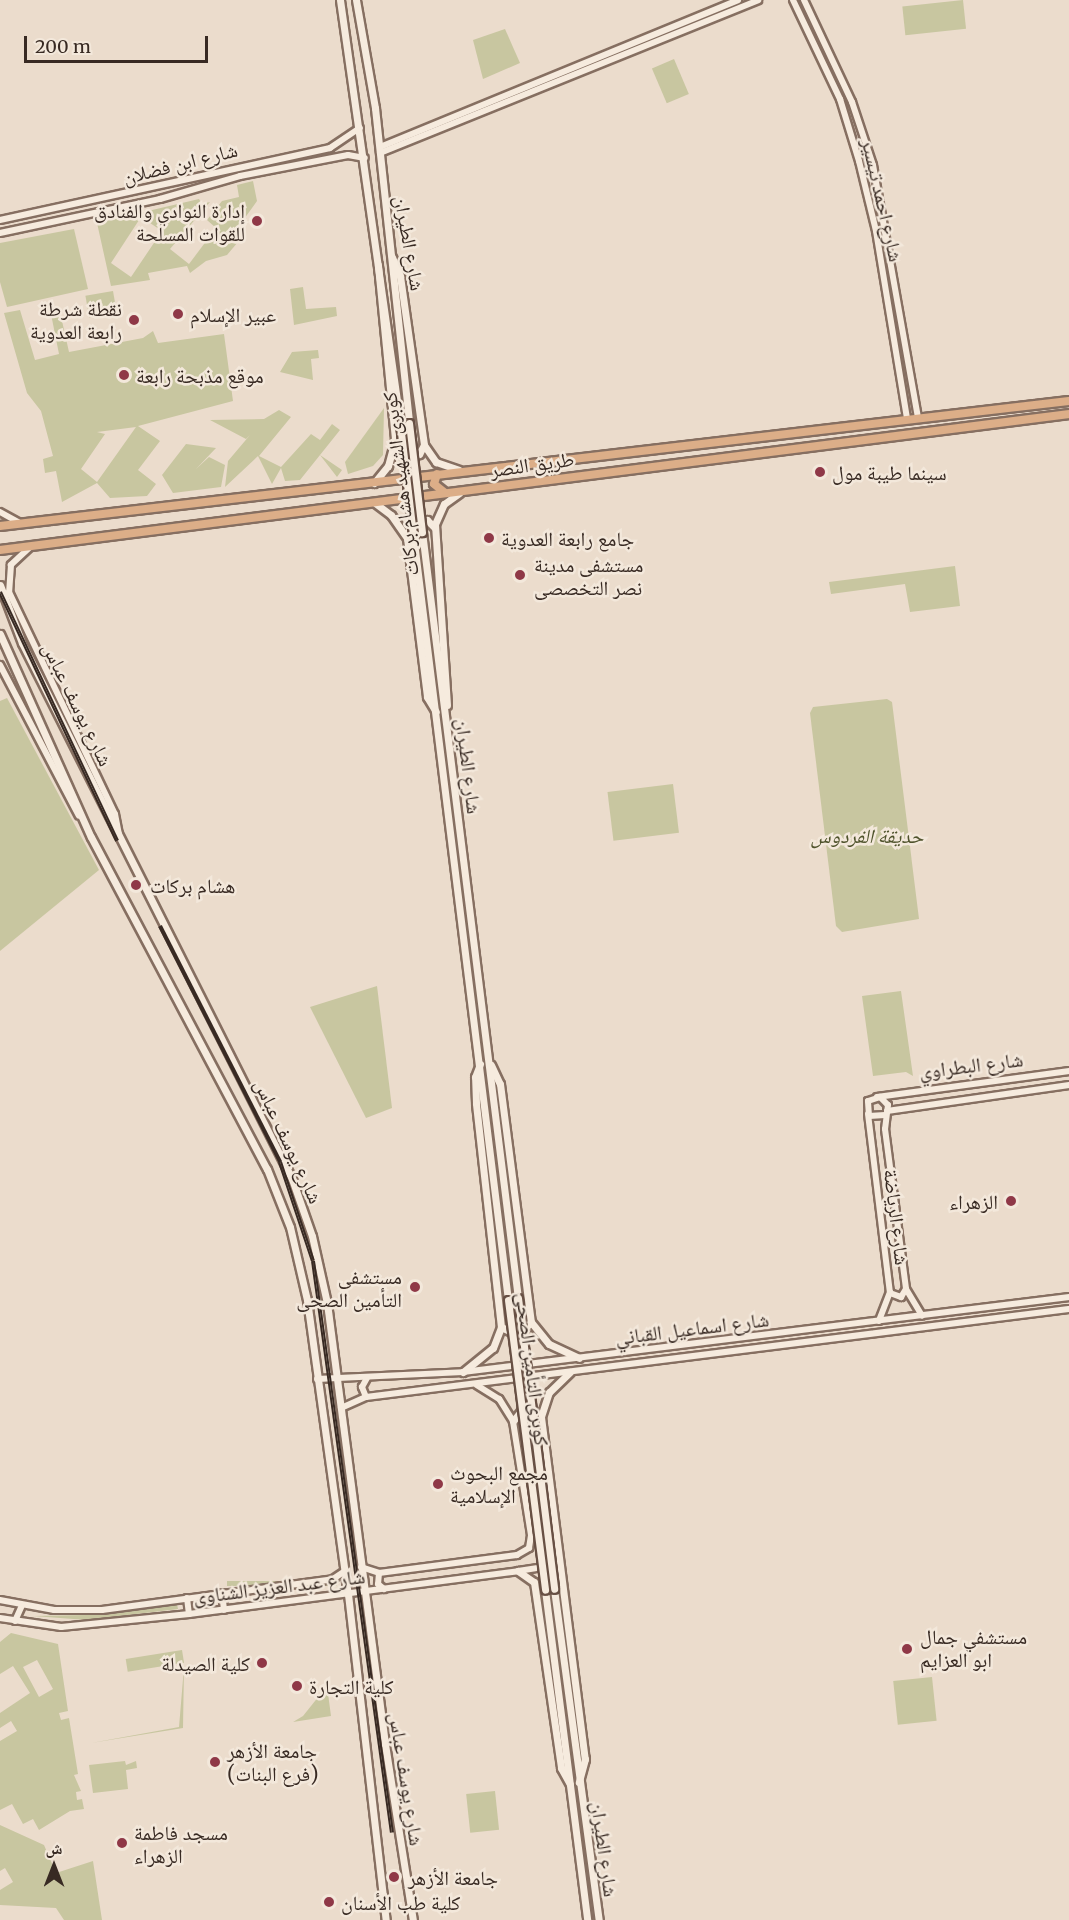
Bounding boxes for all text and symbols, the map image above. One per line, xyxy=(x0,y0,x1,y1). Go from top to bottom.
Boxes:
scale bar xyxy=(27,24,212,62)
text: 200 m xyxy=(35,35,91,58)
street label: شارع احمد تيسير xyxy=(857,136,909,264)
street label: شارع ابن فضلان xyxy=(120,137,240,189)
street label: شارع الطيران xyxy=(390,194,430,292)
place label: إدارة النوادي والفنادق للقوات المسلحة xyxy=(94,198,245,245)
marker: إدارة النوادي والفنادق للقوات المسلحة xyxy=(250,214,264,228)
place label: نقطة شرطة رابعة العدوية xyxy=(30,296,122,343)
place label: عبير الإسلام xyxy=(190,302,276,326)
marker: عبير الإسلام xyxy=(171,307,185,321)
marker: نقطة شرطة رابعة العدوية xyxy=(127,313,141,327)
place label: موقع مذبحة رابعة xyxy=(136,363,264,387)
marker: موقع مذبحة رابعة xyxy=(117,368,131,382)
street label: كوبرى الشهيد هشام بركات xyxy=(377,391,423,577)
street label: طريق النصر xyxy=(489,446,575,482)
place label: سينما طيبة مول xyxy=(832,460,947,484)
marker: سينما طيبة مول xyxy=(813,465,827,479)
place label: جامع رابعة العدوية xyxy=(501,526,634,550)
marker: جامع رابعة العدوية xyxy=(482,531,496,545)
place label: مستشفى مدينة نصر التخصصى xyxy=(534,552,643,599)
marker: مستشفى مدينة نصر التخصصى xyxy=(511,566,529,584)
street label: شارع يوسف عباس xyxy=(38,638,118,770)
street label: شارع الطيران xyxy=(451,717,487,815)
park label: حديقة الفردوس xyxy=(811,823,923,847)
place label: هشام بركات xyxy=(150,873,235,897)
marker: هشام بركات xyxy=(127,876,145,894)
street label: شارع البطراوي xyxy=(918,1047,1024,1083)
street label: شارع يوسف عباس xyxy=(250,1075,328,1207)
street label: شارع الرياضة xyxy=(879,1168,915,1266)
place label: الزهراء xyxy=(949,1189,998,1213)
marker: الزهراء xyxy=(1002,1192,1020,1210)
place label: مستشفى التأمين الصحى xyxy=(296,1264,402,1311)
marker: مستشفى التأمين الصحى xyxy=(406,1278,424,1296)
street label: كوبرى التأمين الصحى xyxy=(512,1291,554,1447)
street label: شارع اسماعيل القباني xyxy=(614,1307,770,1349)
place label: مجمع البحوث الإسلامية xyxy=(450,1460,548,1507)
marker: مجمع البحوث الإسلامية xyxy=(431,1477,445,1491)
street label: شارع عبد العزيز الشناوى xyxy=(192,1564,366,1608)
place label: مستشفي جمال ابو العزايم xyxy=(920,1625,1027,1672)
marker: مستشفي جمال ابو العزايم xyxy=(898,1640,916,1658)
place label: كلية الصيدلة xyxy=(161,1651,250,1675)
marker: كلية الصيدلة xyxy=(255,1656,269,1670)
place label: كلية التجارة xyxy=(309,1674,394,1698)
marker: كلية التجارة xyxy=(290,1679,304,1693)
street label: شارع يوسف عباس xyxy=(385,1711,429,1847)
place label: جامعة الأزهر (فرع البنات) xyxy=(227,1738,319,1785)
marker: جامعة الأزهر (فرع البنات) xyxy=(208,1755,222,1769)
street label: شارع الطيران xyxy=(586,1800,624,1898)
place label: مسجد فاطمة الزهراء xyxy=(134,1820,228,1867)
north arrow xyxy=(24,1836,84,1896)
marker: مسجد فاطمة الزهراء xyxy=(115,1836,129,1850)
text: ش xyxy=(46,1838,62,1858)
place label: جامعة الأزهر xyxy=(408,1865,498,1889)
marker: جامعة الأزهر xyxy=(385,1868,403,1886)
place label: كلية طب الأسنان xyxy=(341,1890,460,1914)
marker: كلية طب الأسنان xyxy=(322,1895,336,1909)

